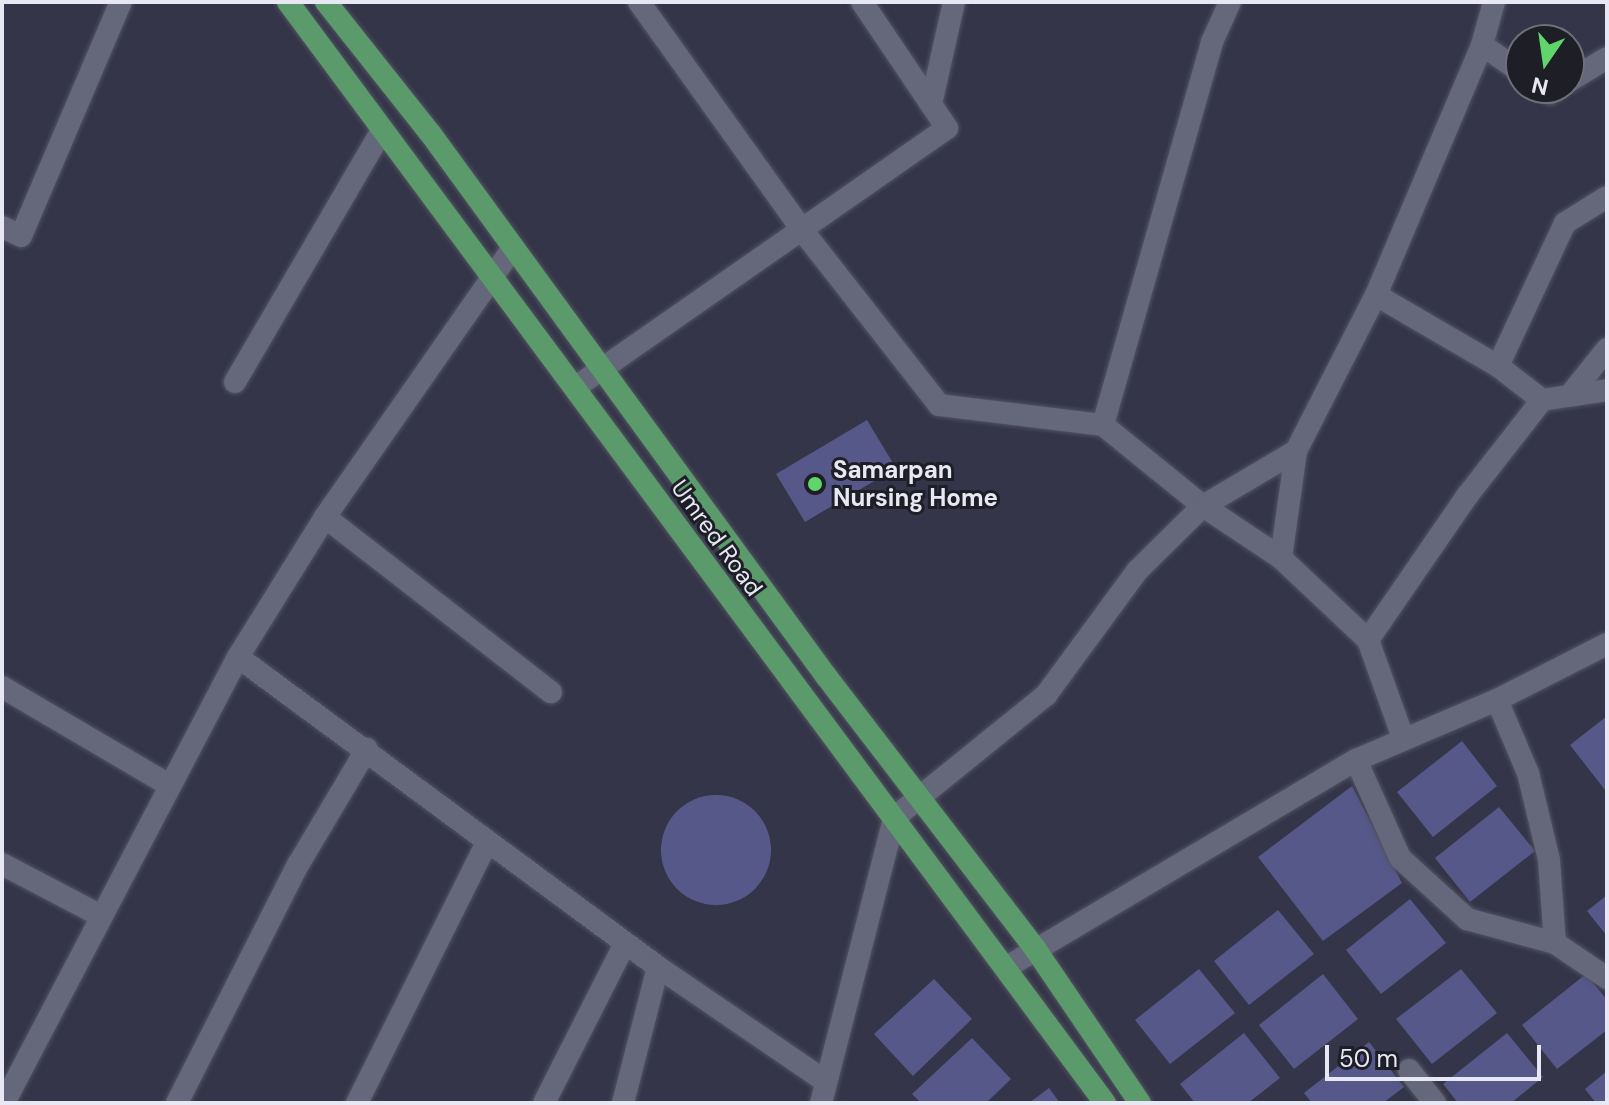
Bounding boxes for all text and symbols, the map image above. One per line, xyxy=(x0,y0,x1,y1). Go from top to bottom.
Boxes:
north arrow xyxy=(1505,24,1585,104)
text: N xyxy=(1529,70,1551,102)
place label: Samarpan Nursing Home xyxy=(833,456,998,512)
marker: Samarpan Nursing Home xyxy=(804,473,826,495)
street label: Umred Road xyxy=(665,474,769,602)
scale bar xyxy=(1329,1029,1545,1079)
text: 50 m xyxy=(1339,1043,1398,1074)

